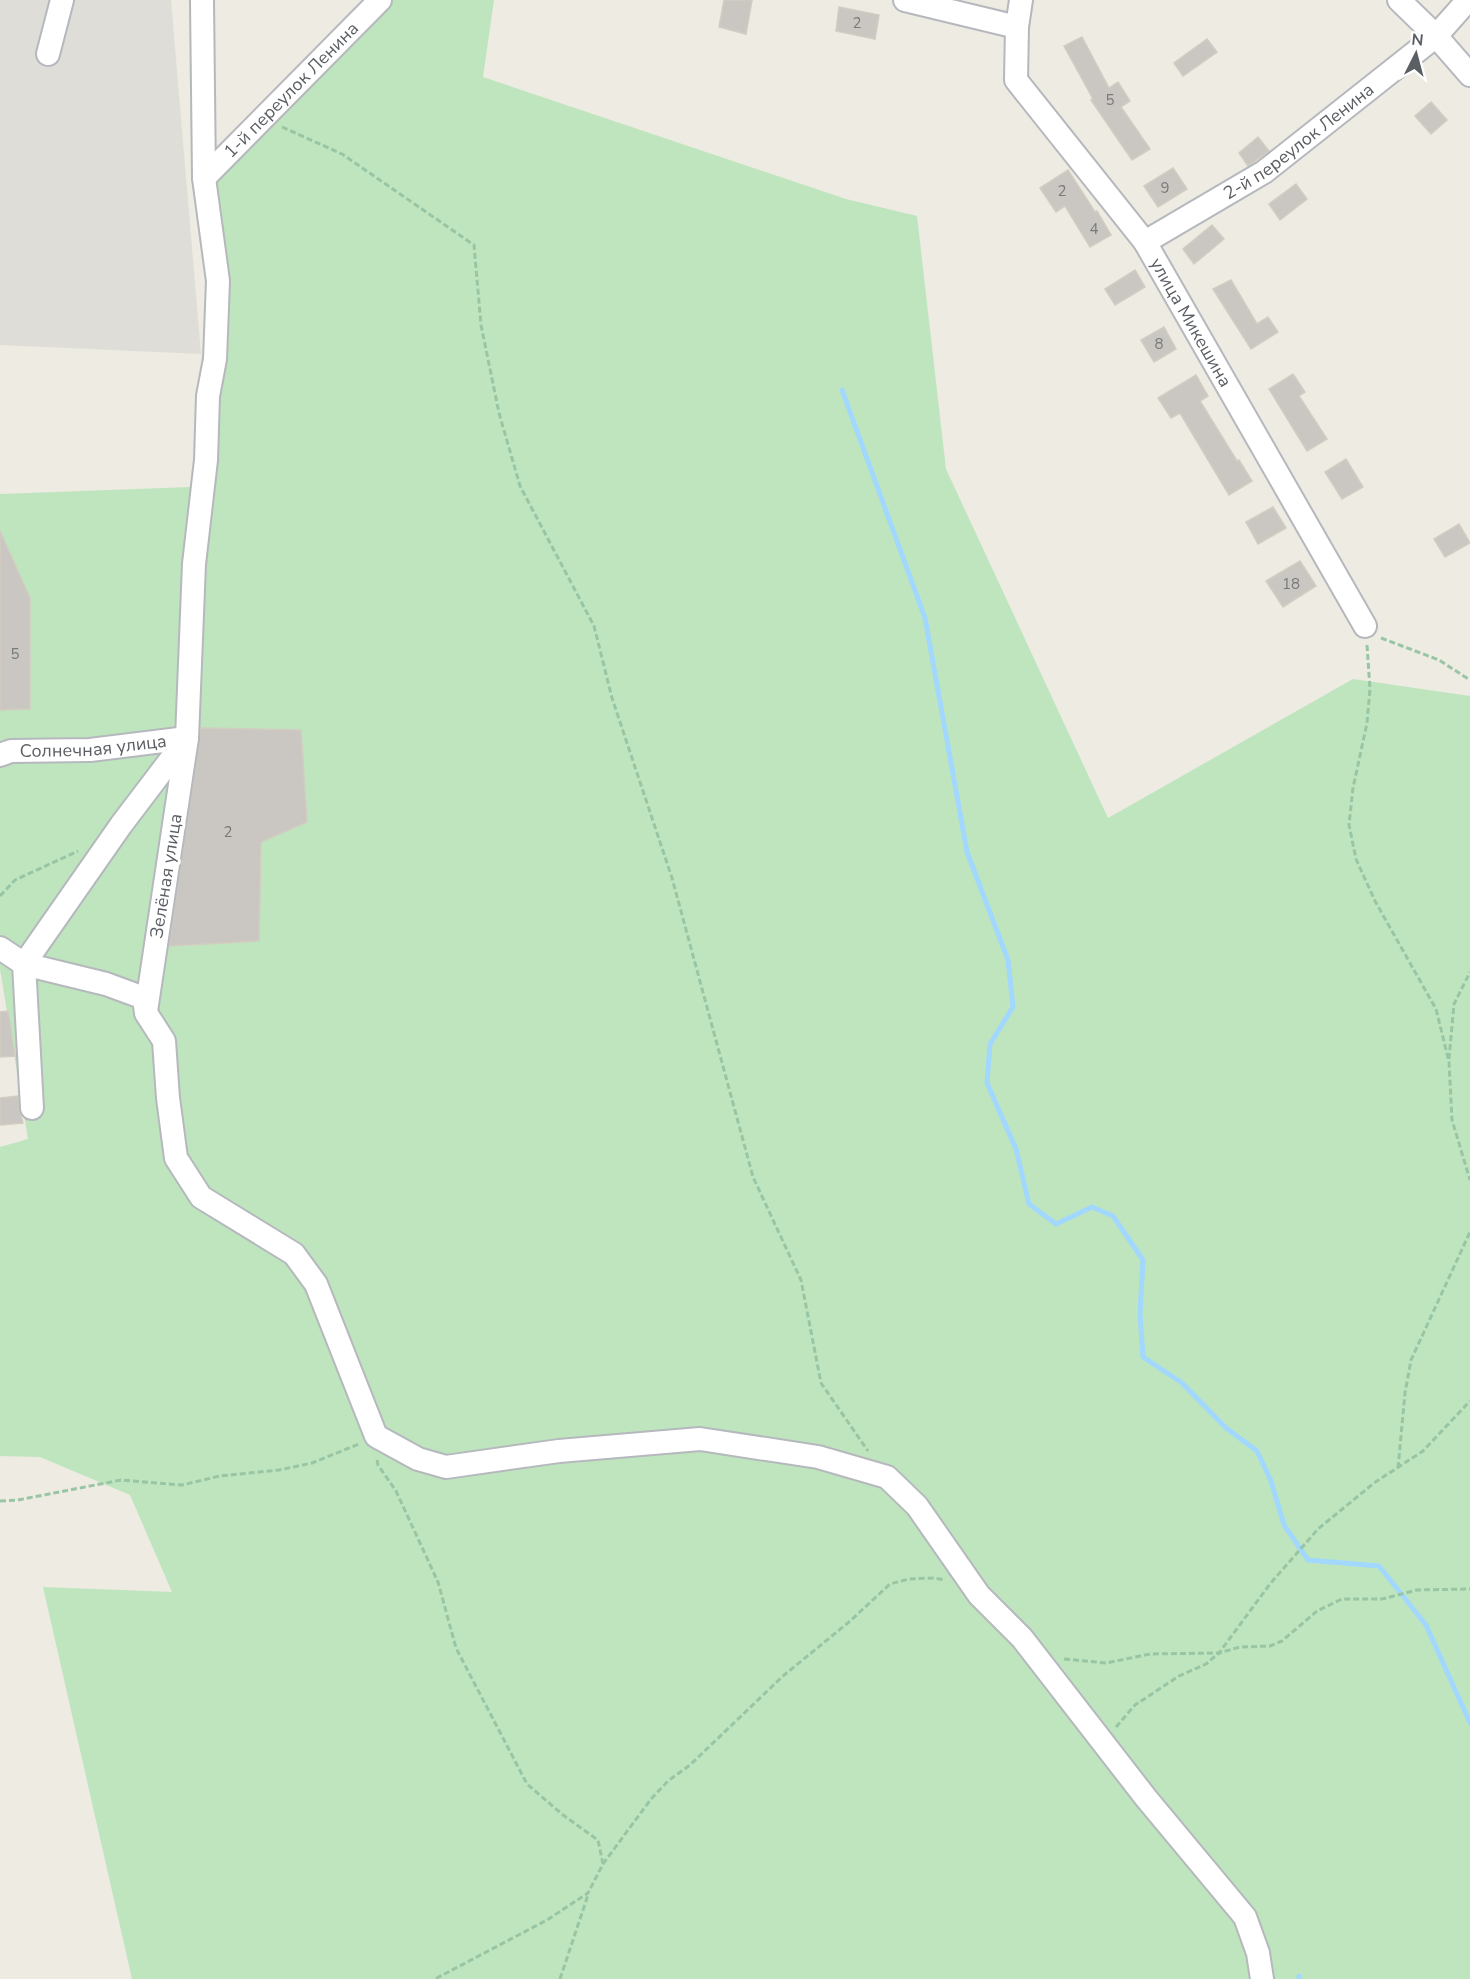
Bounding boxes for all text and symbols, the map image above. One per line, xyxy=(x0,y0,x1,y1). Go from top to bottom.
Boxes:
house number: 2 xyxy=(852,13,862,33)
street label: 1-й переулок Ленина xyxy=(219,17,364,163)
north arrow xyxy=(1386,24,1446,84)
text: N xyxy=(1410,29,1425,52)
street label: 2-й переулок Ленина xyxy=(1219,78,1379,205)
house number: 5 xyxy=(1105,90,1115,110)
house number: 9 xyxy=(1160,178,1170,198)
house number: 2 xyxy=(1057,181,1067,201)
house number: 4 xyxy=(1089,219,1099,239)
street label: улица Микешина xyxy=(1145,253,1238,391)
house number: 8 xyxy=(1154,334,1164,354)
house number: 18 xyxy=(1282,574,1300,594)
house number: 5 xyxy=(10,644,20,664)
street label: Солнечная улица xyxy=(19,729,168,763)
street label: Зелёная улица xyxy=(144,812,188,940)
house number: 2 xyxy=(223,822,233,842)

